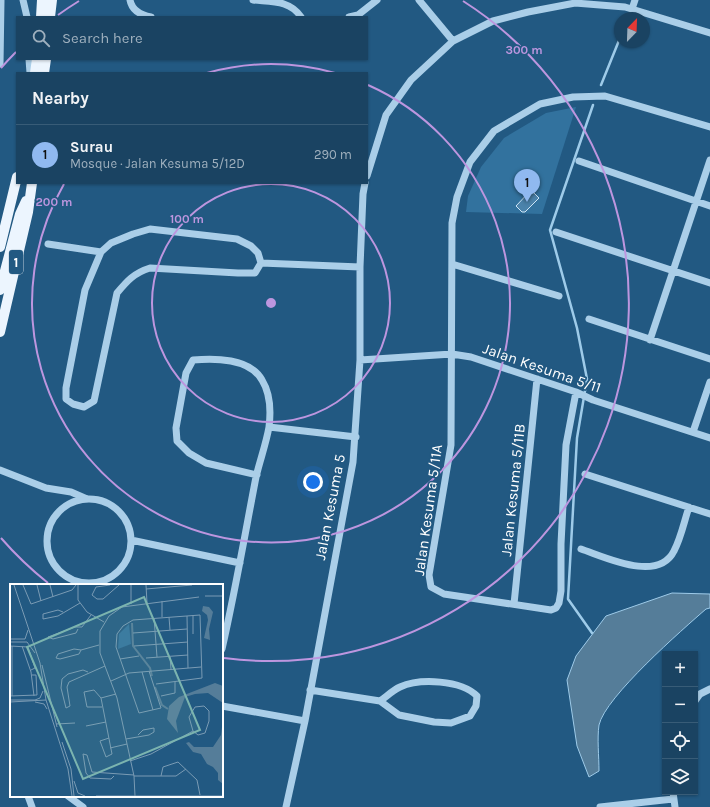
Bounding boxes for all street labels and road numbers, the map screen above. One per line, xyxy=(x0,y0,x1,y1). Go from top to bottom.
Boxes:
road number: 1 xyxy=(9,250,23,274)
street label: Jalan Kesuma 5/11 xyxy=(481,339,603,397)
street label: Jalan Kesuma 5/11B xyxy=(497,423,529,557)
street label: Jalan Kesuma 5/11A xyxy=(410,443,446,577)
street label: Jalan Kesuma 5 xyxy=(311,453,349,561)

